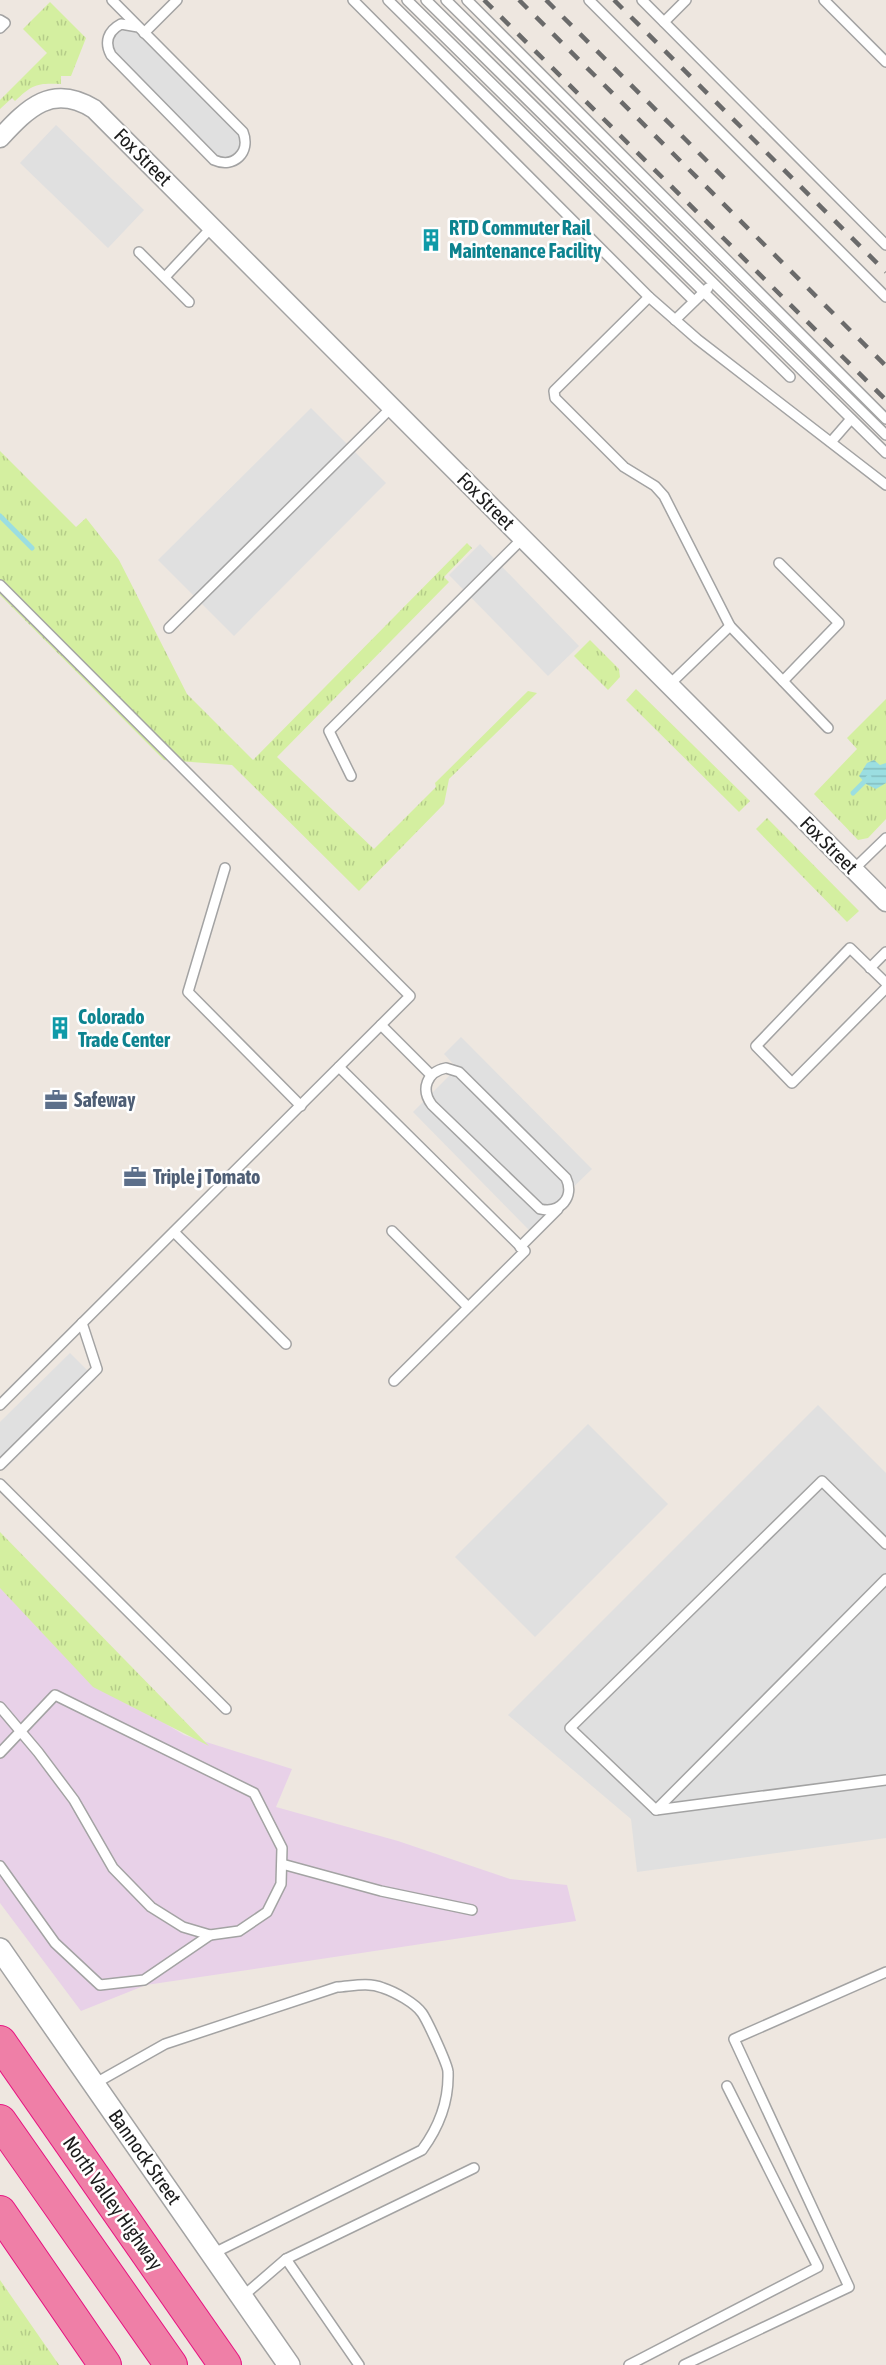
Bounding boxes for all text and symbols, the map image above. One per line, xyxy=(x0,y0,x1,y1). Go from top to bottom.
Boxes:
street label: Fox Street xyxy=(110,123,177,190)
place label: RTD Commuter Rail Maintenance Facility xyxy=(449,216,602,262)
building icon: RTD Commuter Rail Maintenance Facility xyxy=(418,227,444,253)
street label: Fox Street xyxy=(453,467,520,534)
street label: Fox Street xyxy=(796,811,863,878)
place label: Colorado Trade Center xyxy=(78,1005,171,1051)
building icon: Colorado Trade Center xyxy=(47,1015,73,1041)
office icon: Safeway xyxy=(43,1087,69,1113)
place label: Safeway xyxy=(74,1088,136,1111)
office icon: Triple j Tomato xyxy=(122,1164,148,1190)
place label: Triple j Tomato xyxy=(153,1165,260,1188)
street label: Bannock Street xyxy=(104,2105,187,2209)
street label: North Valley Highway xyxy=(59,2132,168,2274)

